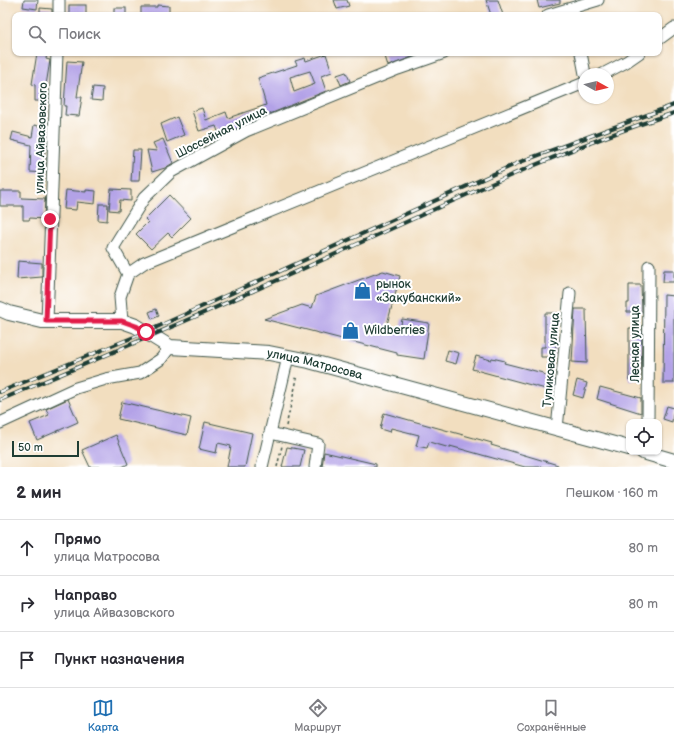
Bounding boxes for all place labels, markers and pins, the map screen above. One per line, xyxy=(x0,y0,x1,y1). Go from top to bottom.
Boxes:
place label: рынок «Закубанский» xyxy=(376,277,462,306)
shop icon: рынок «Закубанский» xyxy=(353,281,373,301)
shop icon: Wildberries xyxy=(341,320,361,340)
place label: Wildberries xyxy=(364,323,425,338)

